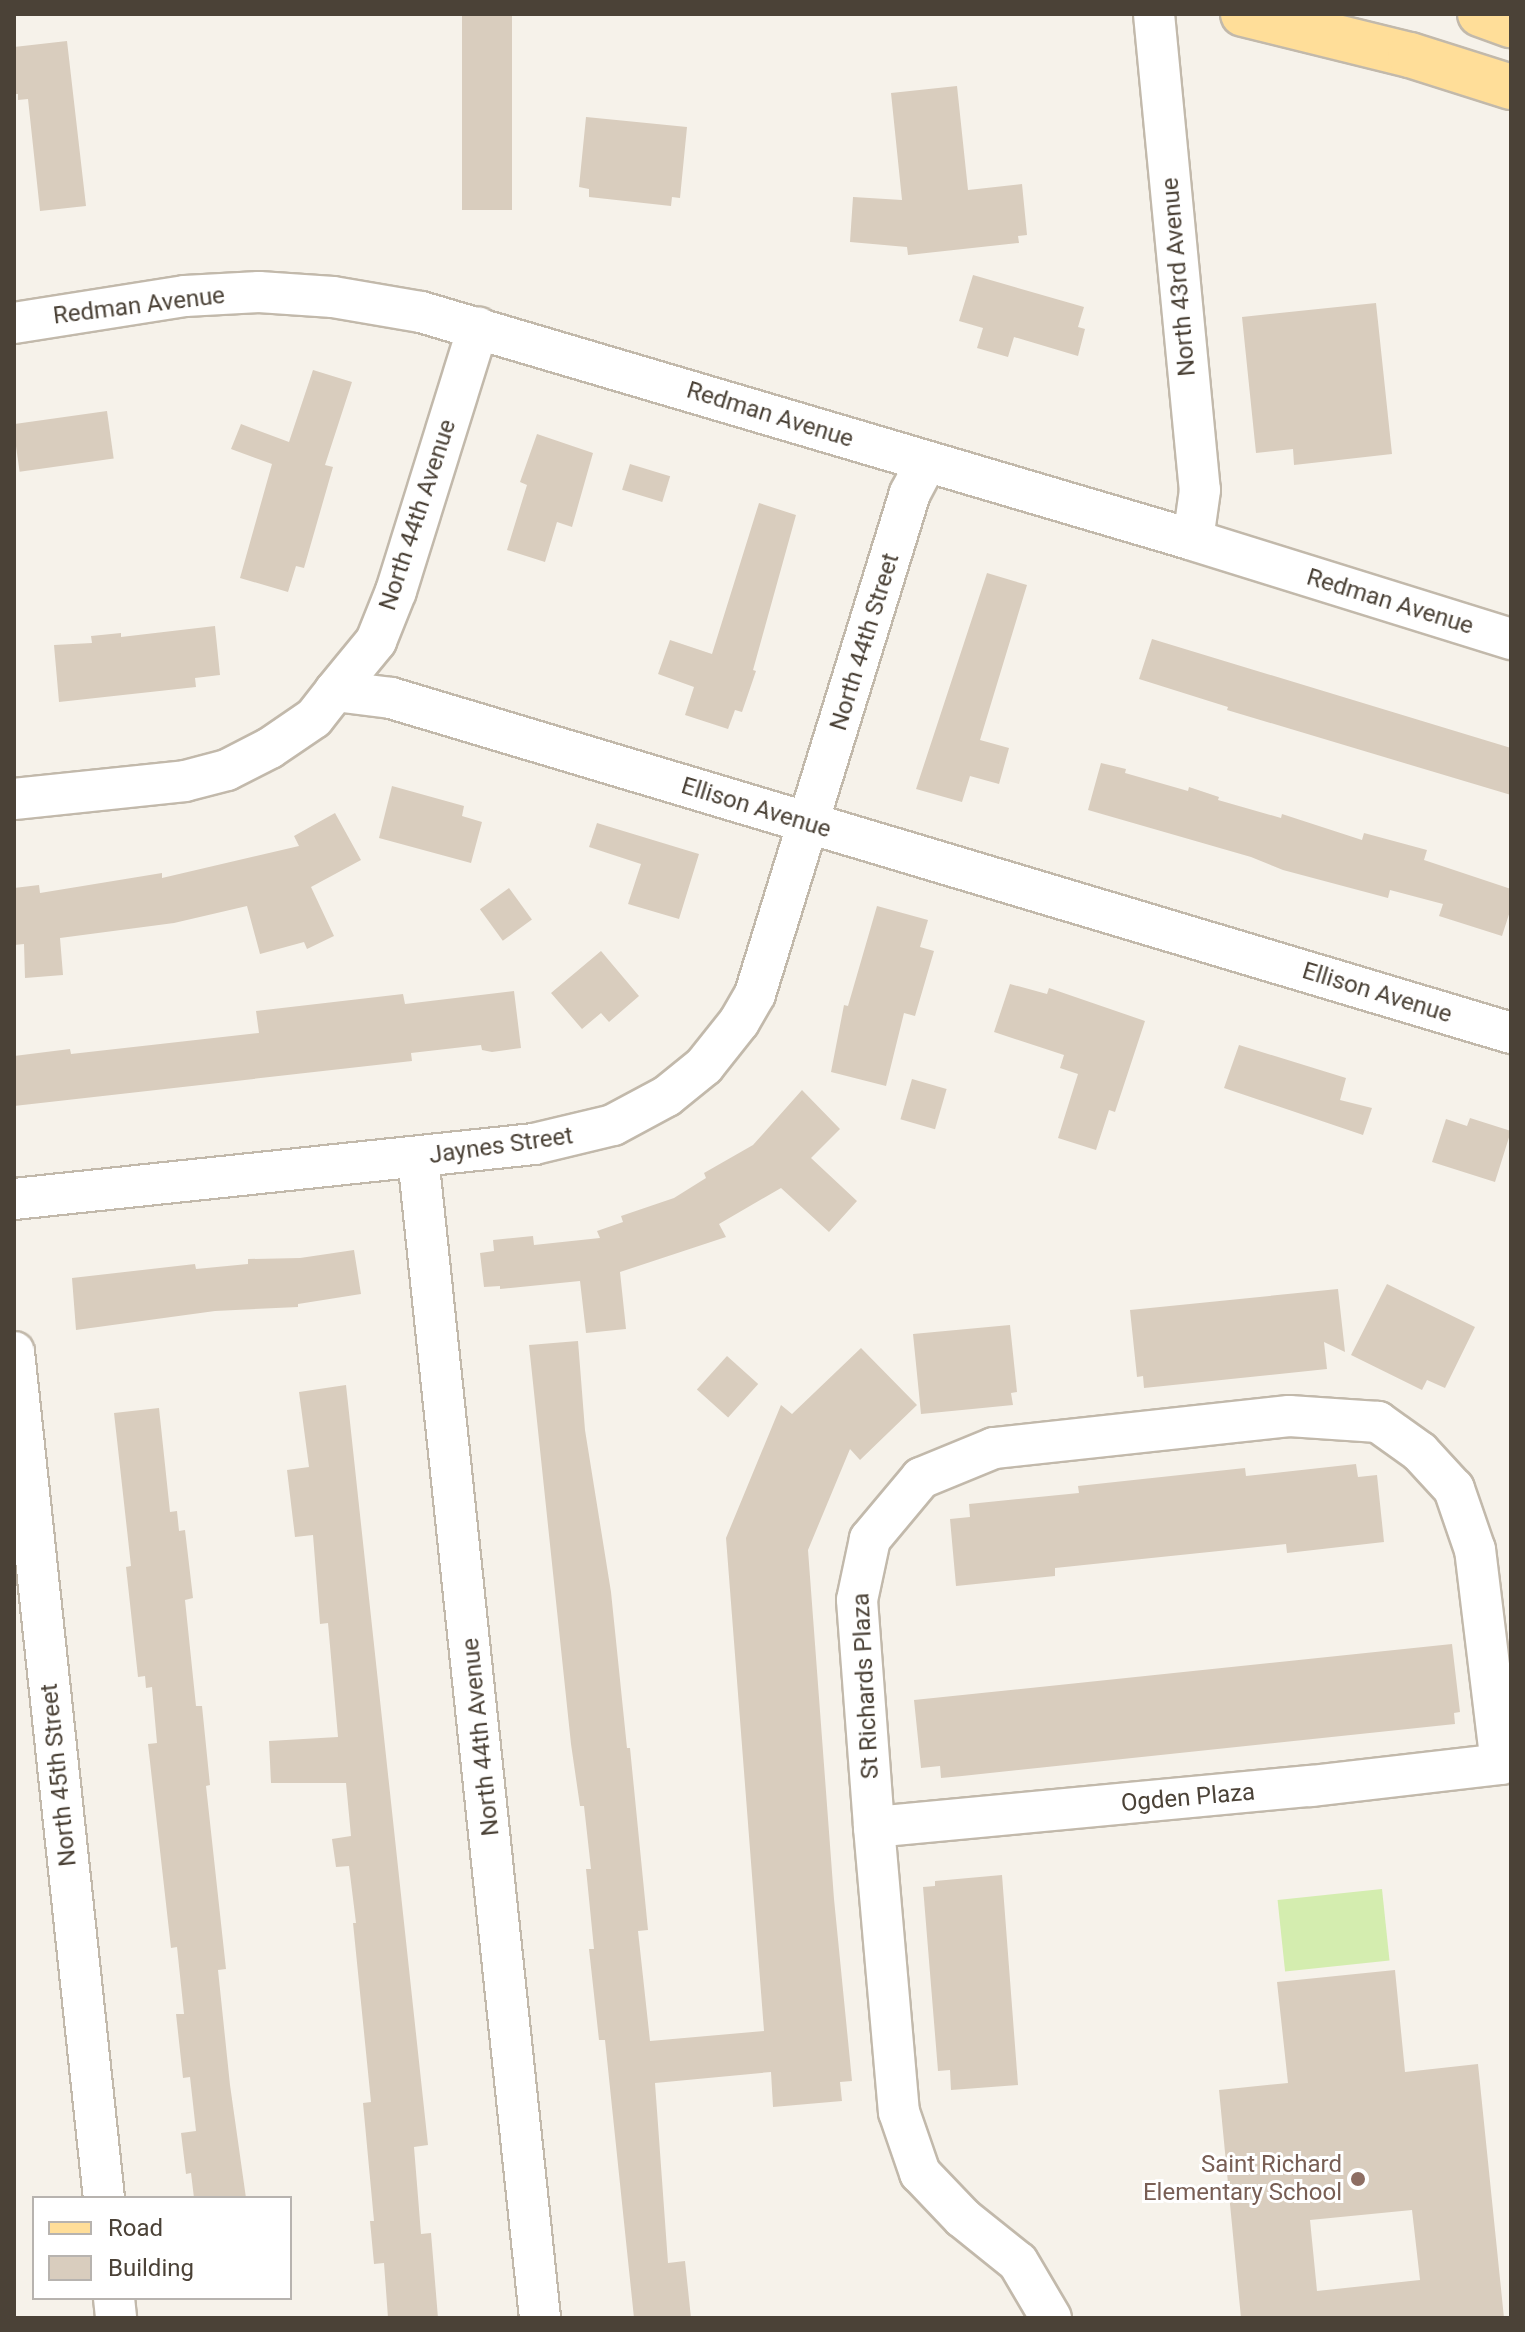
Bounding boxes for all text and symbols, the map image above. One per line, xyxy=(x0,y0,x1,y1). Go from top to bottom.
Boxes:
street label: North 43rd Avenue xyxy=(1156,176,1202,378)
street label: Redman Avenue xyxy=(51,281,227,331)
street label: Redman Avenue xyxy=(683,376,857,454)
street label: North 44th Avenue xyxy=(374,416,462,614)
street label: North 44th Street xyxy=(824,550,906,734)
street label: Redman Avenue xyxy=(1303,563,1477,641)
street label: Ellison Avenue xyxy=(678,772,834,844)
street label: Ellison Avenue xyxy=(1299,957,1455,1029)
street label: Jaynes Street xyxy=(427,1122,575,1170)
street label: St Richards Plaza xyxy=(847,1592,885,1780)
street label: North 44th Avenue xyxy=(456,1637,506,1837)
street label: North 45th Street xyxy=(35,1682,83,1868)
street label: Ogden Plaza xyxy=(1120,1778,1256,1818)
place label: Saint Richard Elementary School xyxy=(1143,2151,1342,2207)
marker: Saint Richard Elementary School xyxy=(1349,2170,1367,2188)
legend xyxy=(32,2196,292,2300)
text: Road xyxy=(108,2214,163,2242)
text: Building xyxy=(108,2254,194,2282)

